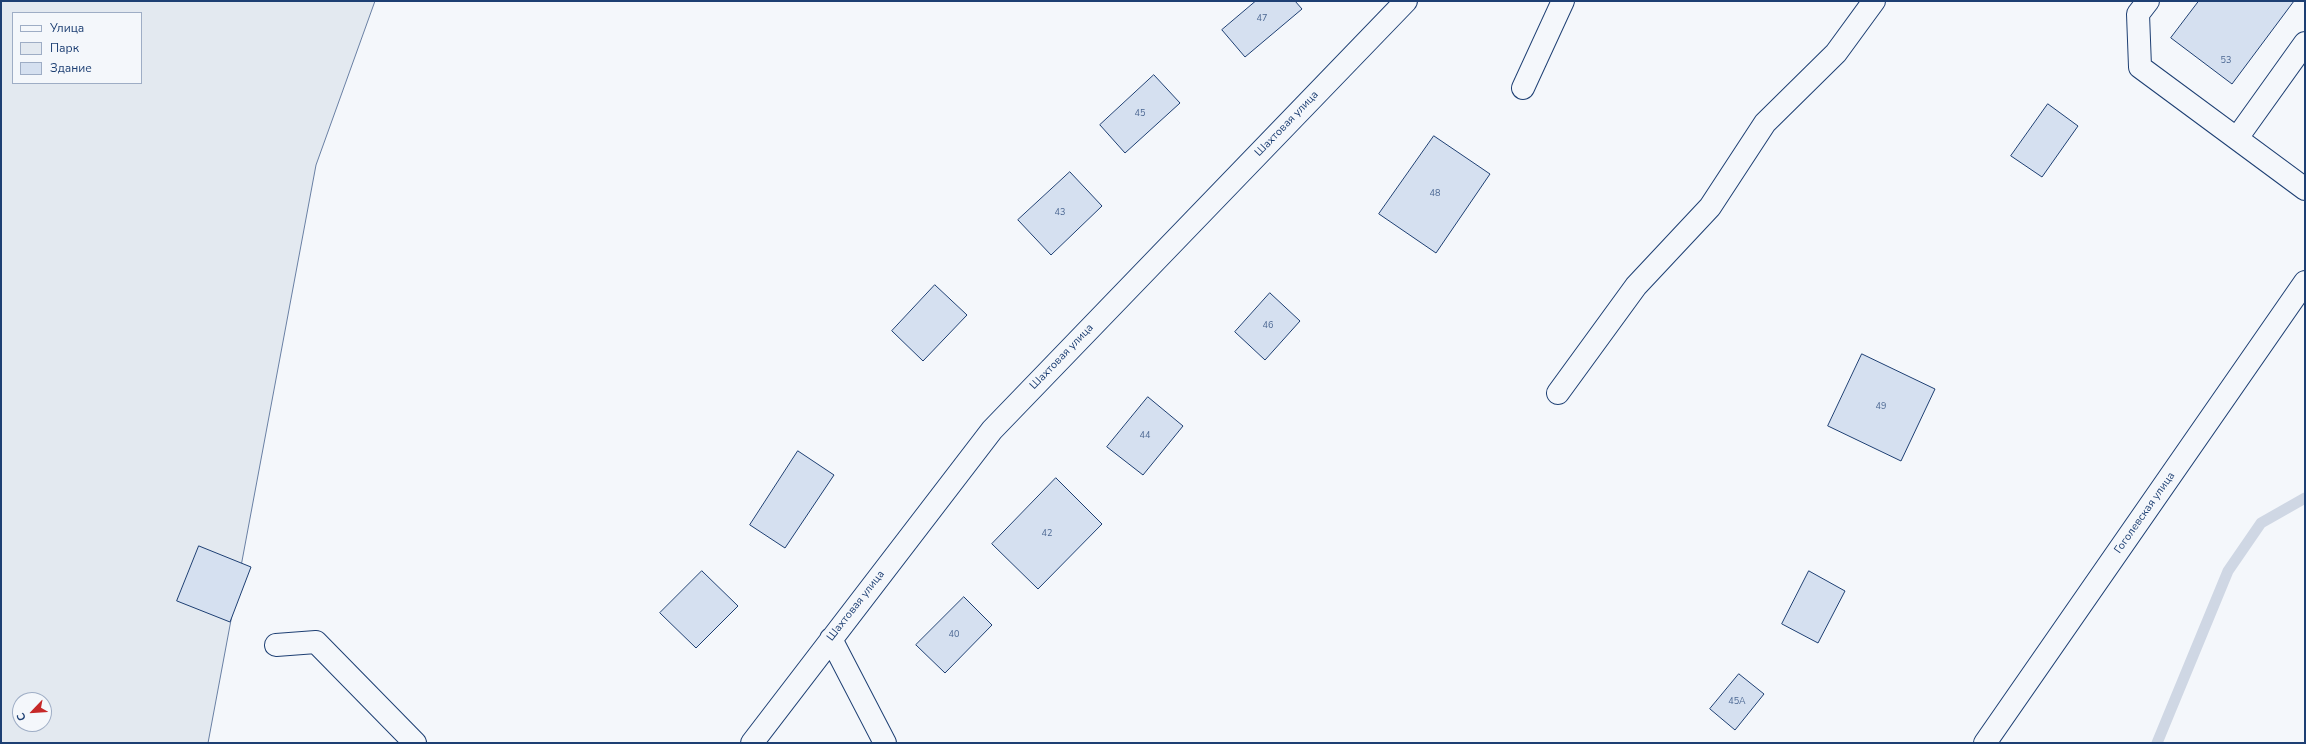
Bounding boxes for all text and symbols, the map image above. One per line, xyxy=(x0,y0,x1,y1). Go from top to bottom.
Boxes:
legend xyxy=(12,12,142,84)
house number: 47 xyxy=(1257,14,1267,24)
text: Улица xyxy=(50,20,84,36)
text: Парк xyxy=(50,40,79,56)
house number: 53 xyxy=(2221,56,2231,66)
text: Здание xyxy=(50,60,92,76)
street label: Шахтовая улица xyxy=(1252,89,1322,159)
house number: 45 xyxy=(1135,109,1145,119)
house number: 48 xyxy=(1430,189,1440,199)
house number: 43 xyxy=(1055,208,1065,218)
house number: 46 xyxy=(1263,321,1273,331)
street label: Шахтовая улица xyxy=(1027,322,1097,392)
house number: 49 xyxy=(1876,402,1886,412)
house number: 44 xyxy=(1140,431,1150,441)
street label: Гоголевская улица xyxy=(2112,470,2178,556)
house number: 42 xyxy=(1042,529,1052,539)
street label: Шахтовая улица xyxy=(824,568,888,644)
house number: 40 xyxy=(949,630,959,640)
north arrow xyxy=(12,692,52,732)
house number: 45А xyxy=(1728,697,1746,707)
text: С xyxy=(13,710,30,723)

